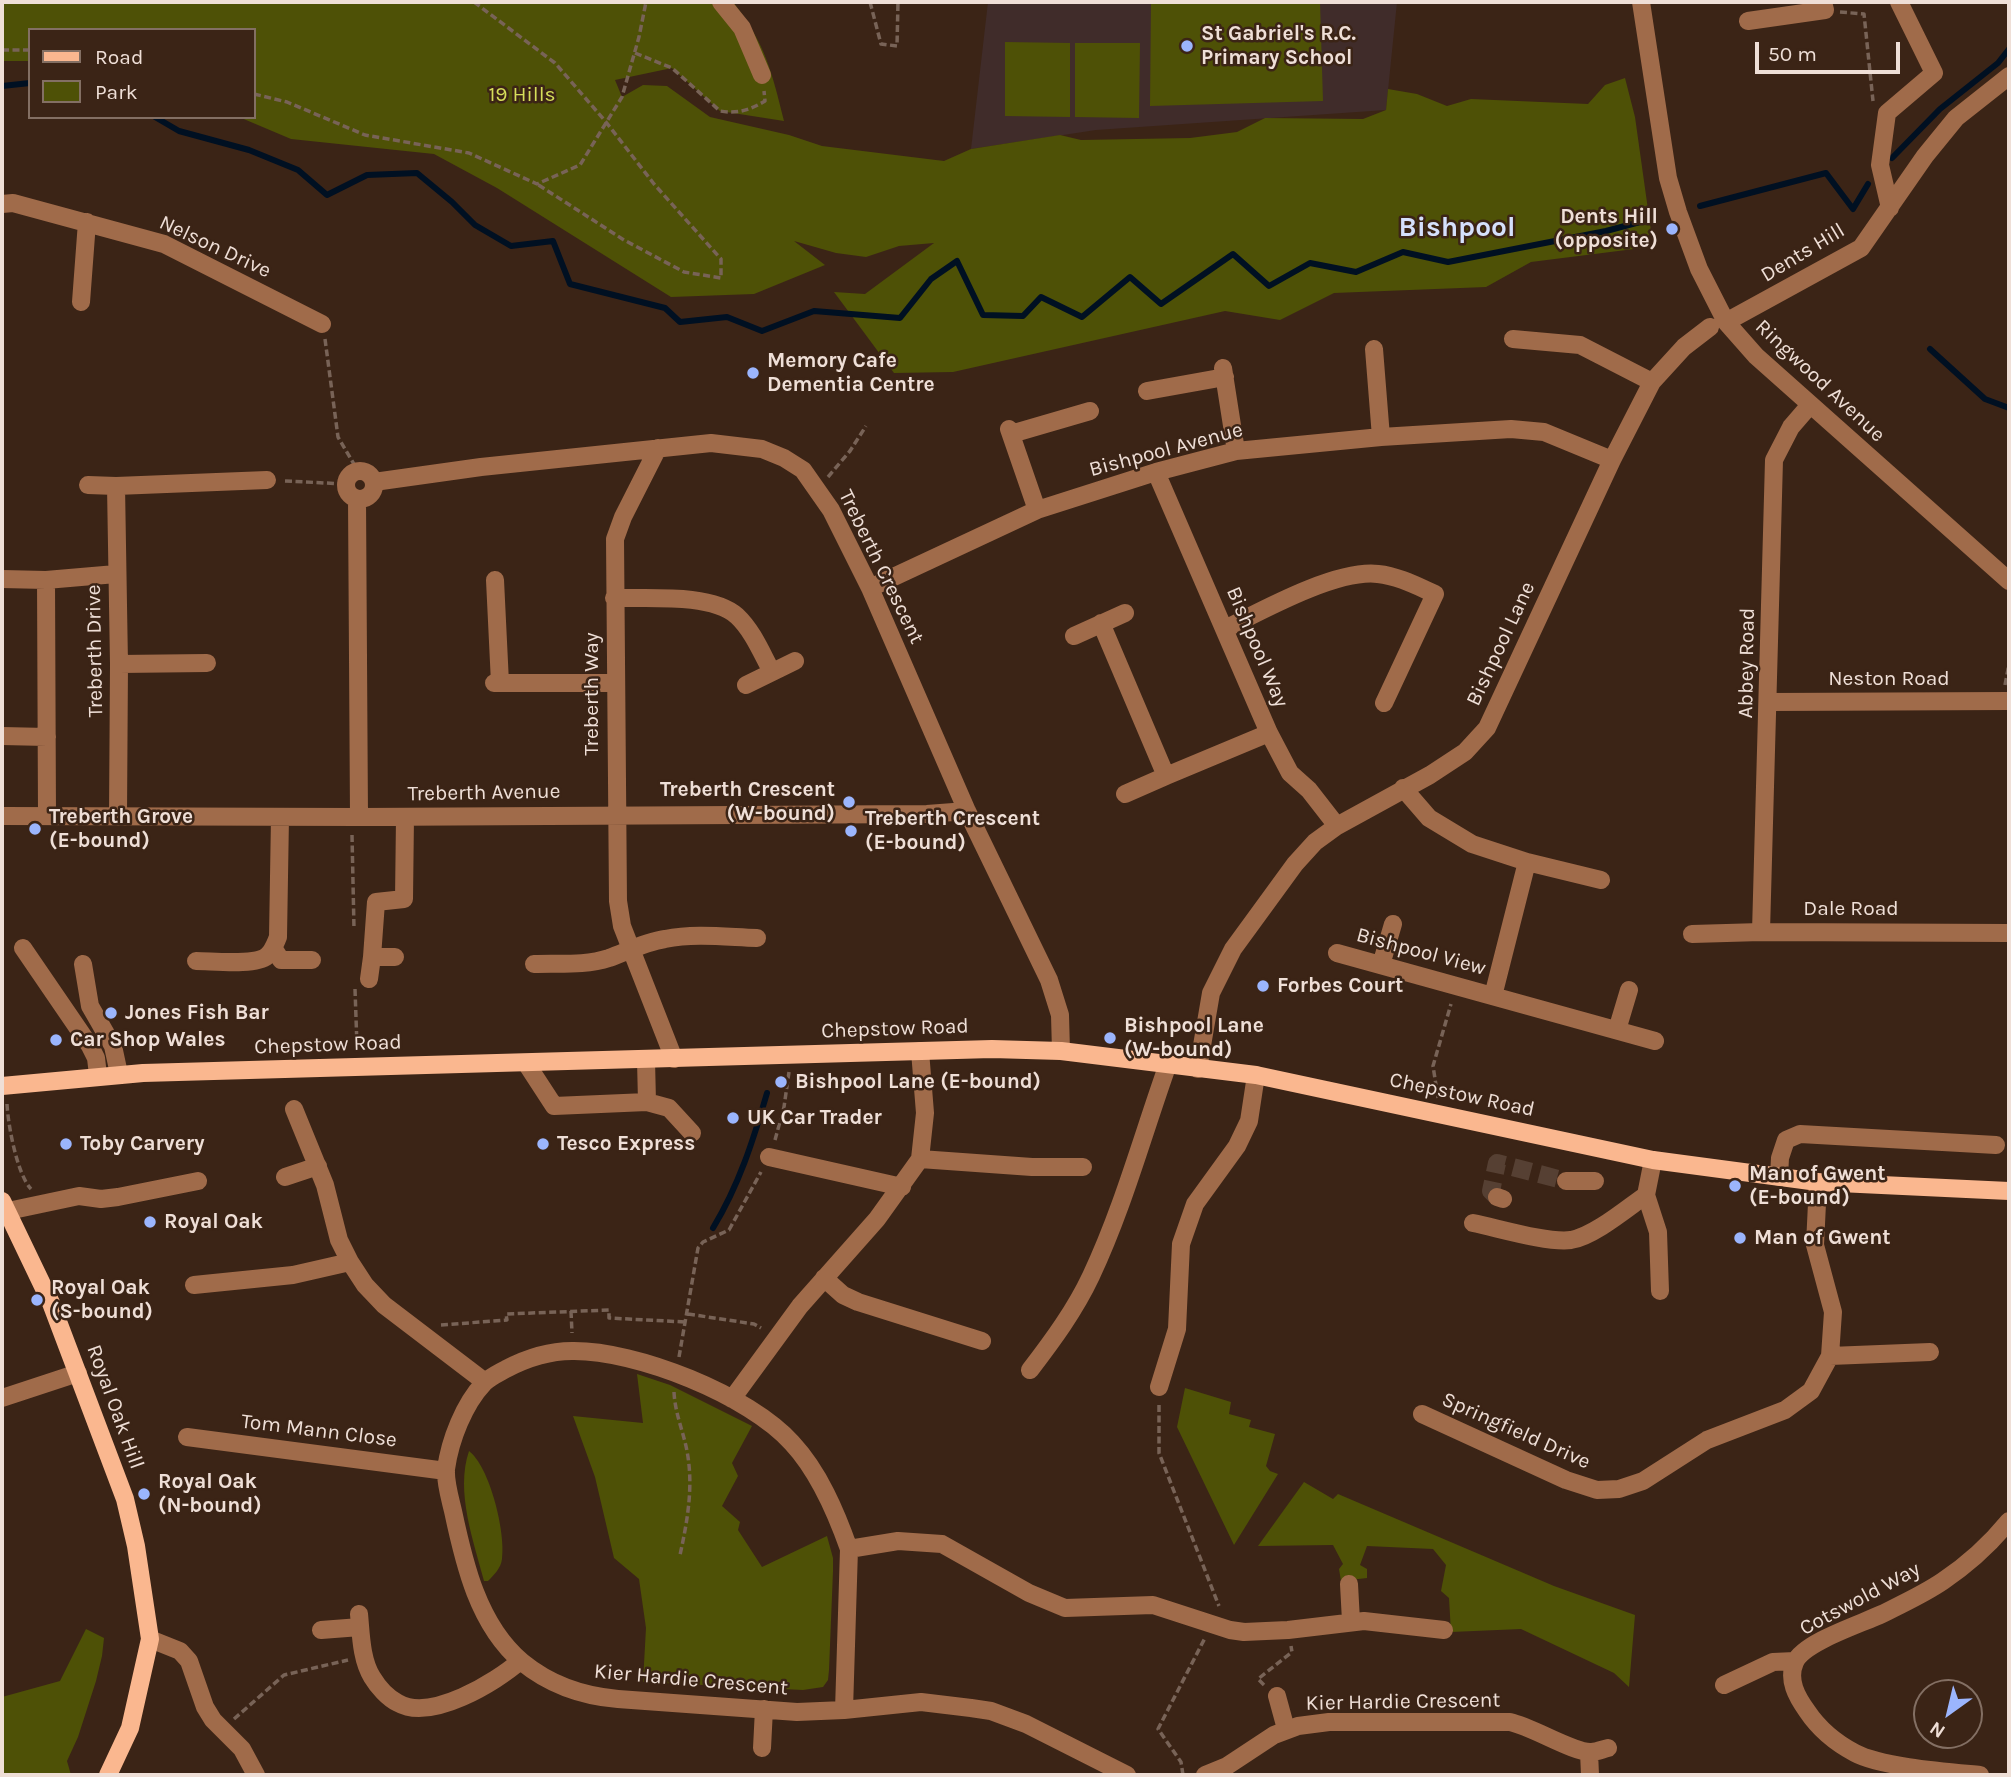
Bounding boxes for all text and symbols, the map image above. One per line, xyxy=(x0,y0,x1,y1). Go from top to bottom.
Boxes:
place label: St Gabriel's R.C. Primary School xyxy=(1201,21,1356,71)
legend xyxy=(28,28,256,119)
scale bar xyxy=(1759,28,1904,72)
marker: St Gabriel's R.C. Primary School xyxy=(1179,38,1195,54)
text: 50 m xyxy=(1768,42,1817,66)
text: Road xyxy=(95,45,143,69)
text: Park xyxy=(95,80,138,104)
park label: 19 Hills xyxy=(488,82,556,108)
place label: Dents Hill (opposite) xyxy=(1554,204,1658,254)
street label: Nelson Drive xyxy=(155,210,275,284)
district label: Bishpool xyxy=(1399,211,1515,245)
street label: Dents Hill xyxy=(1757,218,1849,288)
marker: Dents Hill (opposite) xyxy=(1664,221,1680,237)
street label: Ringwood Avenue xyxy=(1750,314,1890,448)
place label: Memory Cafe Dementia Centre xyxy=(767,348,935,398)
marker: Memory Cafe Dementia Centre xyxy=(745,365,761,381)
street label: Bishpool Avenue xyxy=(1086,417,1246,483)
street label: Treberth Crescent xyxy=(833,486,929,648)
street label: Bishpool Lane xyxy=(1461,578,1541,710)
street label: Bishpool Way xyxy=(1220,583,1294,711)
street label: Treberth Drive xyxy=(81,584,109,718)
street label: Abbey Road xyxy=(1733,607,1761,719)
street label: Treberth Way xyxy=(579,632,605,756)
street label: Neston Road xyxy=(1828,666,1950,692)
place label: Treberth Crescent (W-bound) xyxy=(660,777,835,827)
street label: Treberth Avenue xyxy=(407,779,561,807)
marker: Treberth Crescent (W-bound) xyxy=(841,794,857,810)
place label: Treberth Grove (E-bound) xyxy=(49,804,193,854)
place label: Treberth Crescent (E-bound) xyxy=(865,806,1040,856)
marker: Treberth Grove (E-bound) xyxy=(27,821,43,837)
marker: Treberth Crescent (E-bound) xyxy=(843,823,859,839)
street label: Dale Road xyxy=(1803,896,1899,922)
street label: Bishpool View xyxy=(1353,923,1489,981)
place label: Forbes Court xyxy=(1277,973,1403,999)
marker: Forbes Court xyxy=(1255,978,1271,994)
place label: Jones Fish Bar xyxy=(125,1000,269,1026)
marker: Jones Fish Bar xyxy=(103,1005,119,1021)
place label: Bishpool Lane (W-bound) xyxy=(1124,1013,1264,1063)
street label: Chepstow Road xyxy=(821,1014,969,1044)
place label: Car Shop Wales xyxy=(70,1027,226,1053)
street label: Chepstow Road xyxy=(254,1030,402,1060)
marker: Bishpool Lane (W-bound) xyxy=(1102,1030,1118,1046)
marker: Car Shop Wales xyxy=(48,1032,64,1048)
street label: Chepstow Road xyxy=(1387,1067,1537,1123)
place label: Bishpool Lane (E-bound) xyxy=(795,1069,1041,1095)
marker: Bishpool Lane (E-bound) xyxy=(773,1074,789,1090)
place label: UK Car Trader xyxy=(747,1105,882,1131)
marker: UK Car Trader xyxy=(725,1110,741,1126)
place label: Toby Carvery xyxy=(80,1131,205,1157)
place label: Tesco Express xyxy=(557,1131,695,1157)
marker: Toby Carvery xyxy=(58,1136,74,1152)
marker: Tesco Express xyxy=(535,1136,551,1152)
place label: Man of Gwent (E-bound) xyxy=(1749,1161,1886,1211)
marker: Man of Gwent (E-bound) xyxy=(1727,1178,1743,1194)
place label: Royal Oak xyxy=(164,1209,263,1235)
marker: Royal Oak xyxy=(142,1214,158,1230)
place label: Man of Gwent xyxy=(1754,1225,1891,1251)
marker: Man of Gwent xyxy=(1732,1230,1748,1246)
place label: Royal Oak (S-bound) xyxy=(51,1275,153,1325)
marker: Royal Oak (S-bound) xyxy=(29,1292,45,1308)
street label: Royal Oak Hill xyxy=(81,1341,149,1473)
street label: Springfield Drive xyxy=(1438,1387,1594,1475)
street label: Tom Mann Close xyxy=(240,1409,398,1453)
place label: Royal Oak (N-bound) xyxy=(158,1469,262,1519)
marker: Royal Oak (N-bound) xyxy=(136,1486,152,1502)
street label: Cotswold Way xyxy=(1795,1557,1925,1641)
street label: Kier Hardie Crescent xyxy=(593,1659,789,1701)
north arrow xyxy=(1913,1679,1983,1749)
street label: Kier Hardie Crescent xyxy=(1306,1688,1500,1716)
text: N xyxy=(1926,1717,1949,1743)

